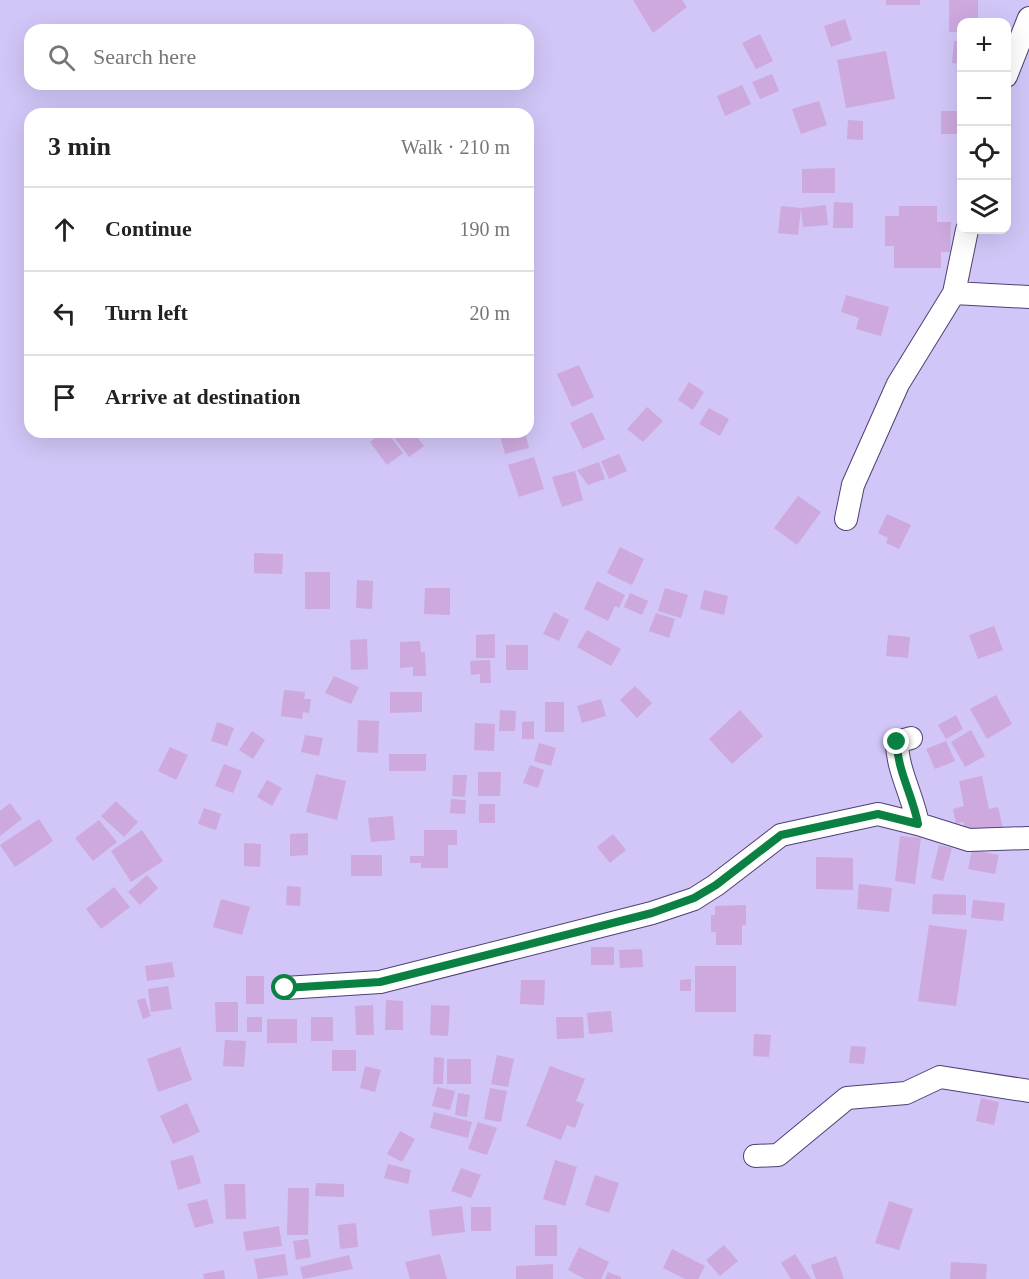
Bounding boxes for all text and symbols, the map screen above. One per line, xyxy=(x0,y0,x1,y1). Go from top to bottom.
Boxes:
map controls xyxy=(957,18,1011,234)
button: + xyxy=(957,18,1011,72)
search box xyxy=(24,24,534,90)
icon: search xyxy=(45,41,78,74)
text: Search here xyxy=(93,44,196,69)
button: − xyxy=(957,72,1011,126)
button: locate xyxy=(957,126,1011,180)
text: 3 min xyxy=(48,132,111,161)
text: Walk · 210 m xyxy=(401,136,510,158)
button: layers xyxy=(957,180,1011,234)
icon: ahead xyxy=(48,213,81,246)
text: Continue xyxy=(105,216,192,241)
text: 190 m xyxy=(459,218,510,240)
icon: left xyxy=(48,297,81,330)
text: Turn left xyxy=(105,300,188,325)
text: 20 m xyxy=(469,302,510,324)
icon: arrive xyxy=(48,381,81,414)
text: Arrive at destination xyxy=(105,384,301,409)
route end xyxy=(883,728,909,754)
route start xyxy=(271,974,297,1000)

